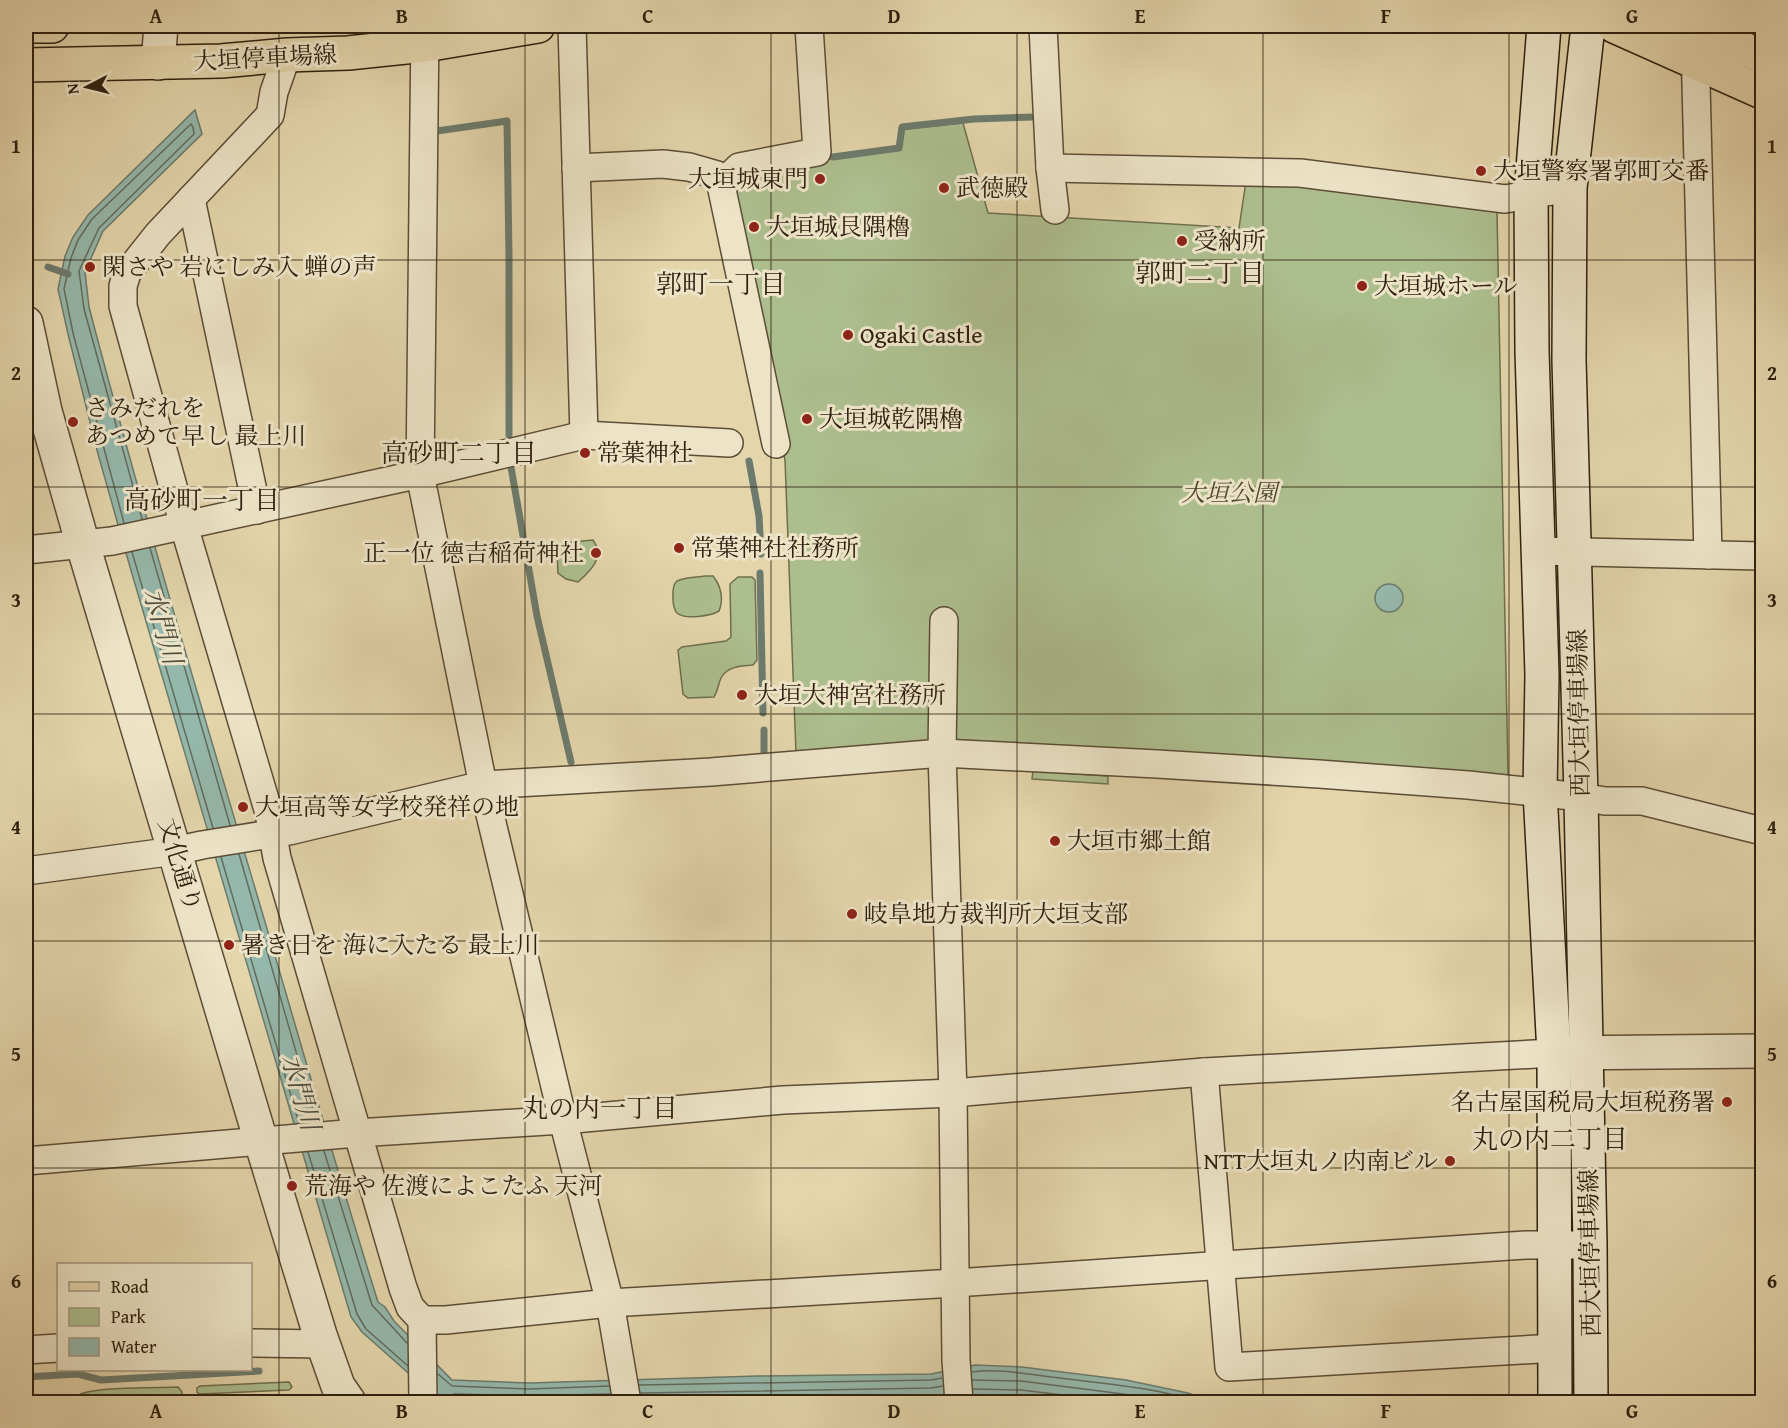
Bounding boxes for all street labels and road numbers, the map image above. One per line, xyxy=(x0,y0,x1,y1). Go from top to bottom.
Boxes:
street label: 大垣停車場線 xyxy=(192,36,338,79)
street label: 西大垣停車場線 xyxy=(1560,629,1597,797)
street label: 文化通り xyxy=(150,814,211,916)
street label: 西大垣停車場線 xyxy=(1571,1169,1608,1337)

